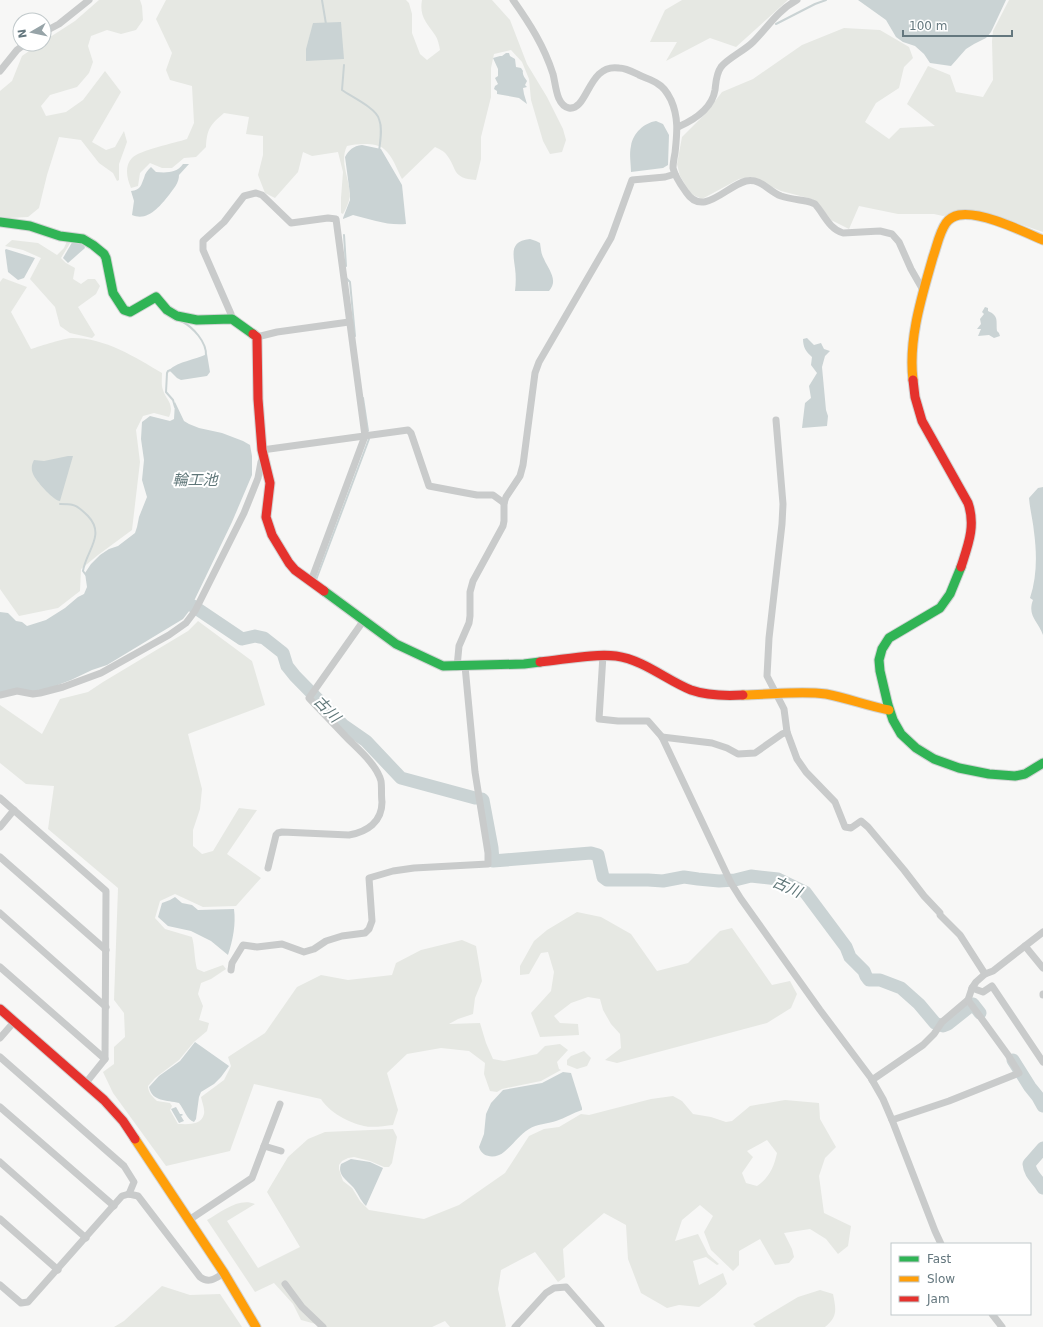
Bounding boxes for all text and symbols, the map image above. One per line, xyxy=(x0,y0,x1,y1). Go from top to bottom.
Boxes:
north arrow xyxy=(12,12,52,52)
scale bar xyxy=(903,12,1012,38)
text: 100 m xyxy=(909,19,947,33)
text: N xyxy=(15,28,30,39)
water label: 輪工池 xyxy=(172,471,219,489)
water label: 古川 xyxy=(310,692,345,727)
water label: 古川 xyxy=(770,873,806,902)
legend xyxy=(891,1243,1031,1315)
text: Fast xyxy=(927,1252,951,1266)
text: Slow xyxy=(927,1272,955,1286)
text: Jam xyxy=(926,1292,950,1306)

